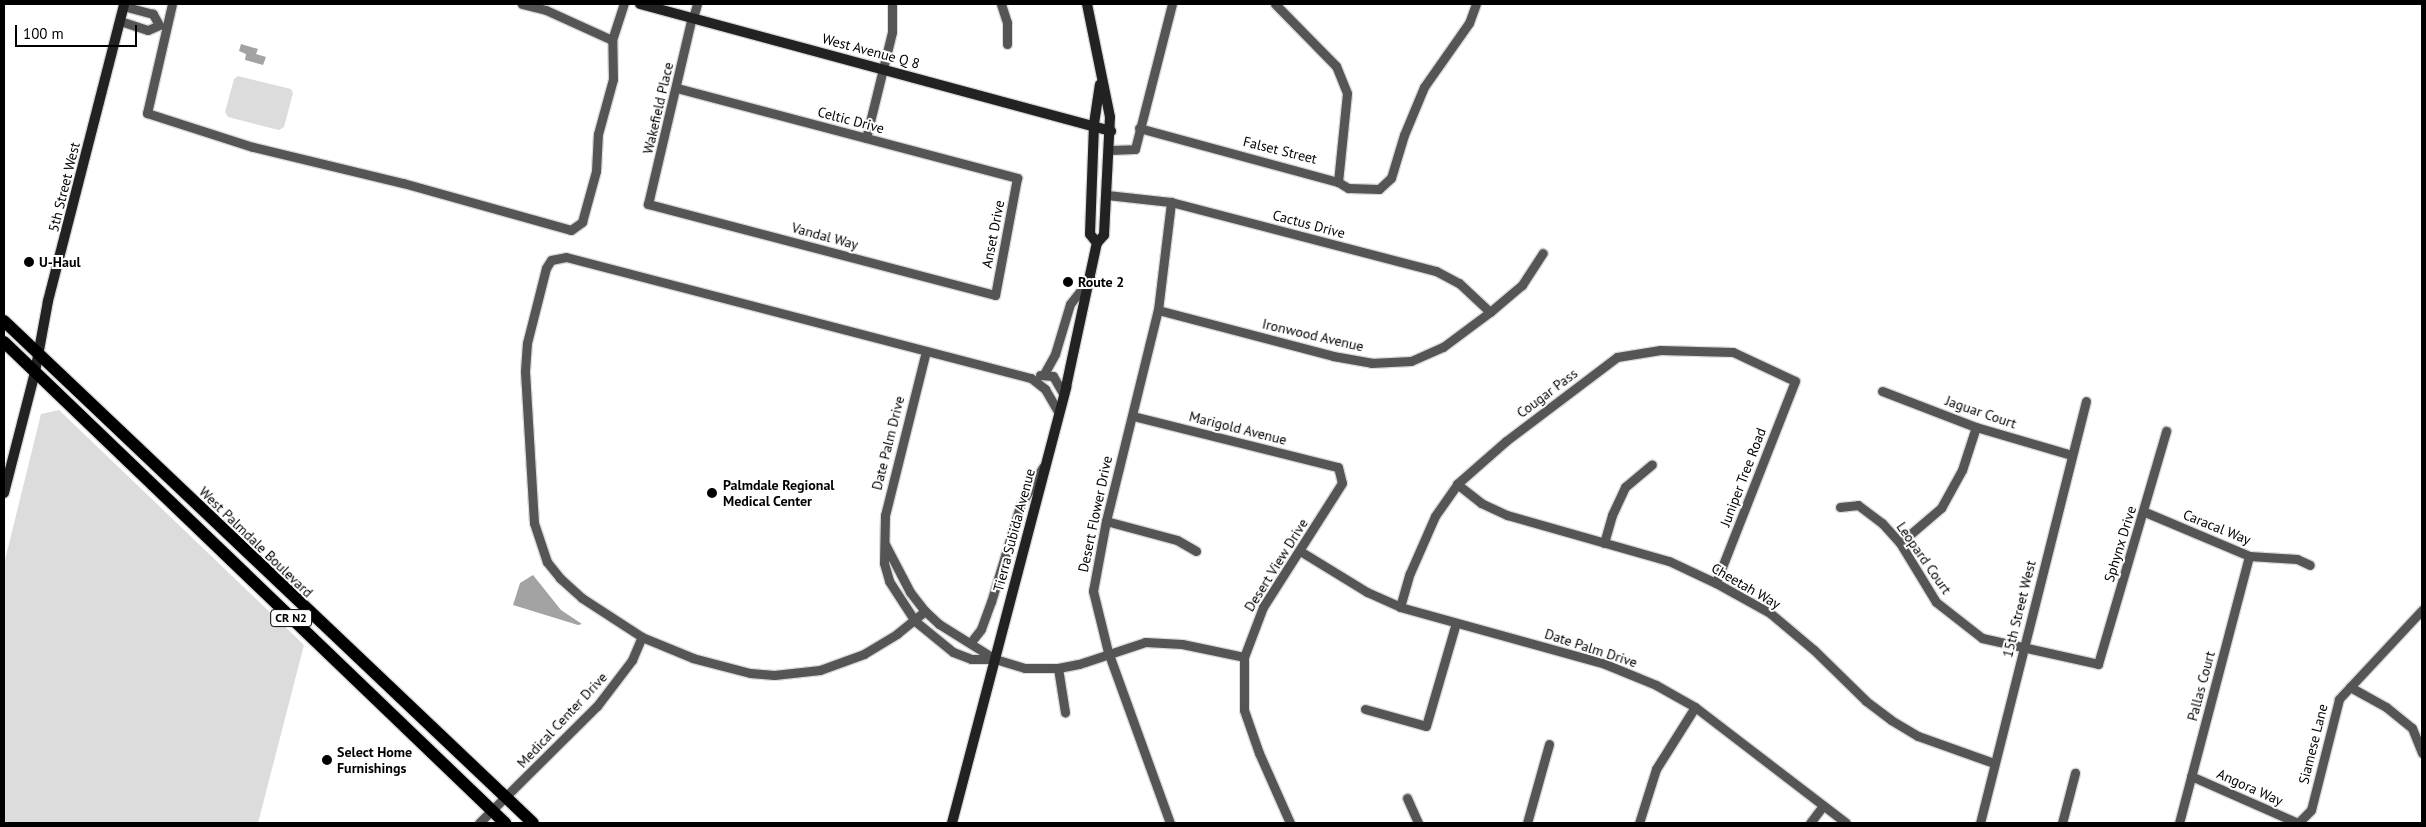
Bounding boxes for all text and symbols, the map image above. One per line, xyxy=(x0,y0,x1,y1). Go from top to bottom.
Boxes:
scale bar xyxy=(18,15,140,47)
text: 100 m xyxy=(23,24,64,43)
street label: West Avenue Q 8 xyxy=(820,30,922,72)
street label: Wakefield Place xyxy=(639,61,677,155)
street label: Celtic Drive xyxy=(816,103,886,137)
street label: Falset Street xyxy=(1241,133,1319,167)
street label: 5th Street West xyxy=(45,140,83,234)
street label: Anset Drive xyxy=(978,199,1008,269)
street label: Cactus Drive xyxy=(1271,206,1347,242)
street label: Vandal Way xyxy=(790,219,860,253)
place label: U-Haul xyxy=(39,254,81,270)
marker: U-Haul xyxy=(23,256,35,268)
place label: Route 2 xyxy=(1078,274,1124,290)
marker: Route 2 xyxy=(1062,276,1074,288)
street label: Ironwood Avenue xyxy=(1260,315,1366,355)
street label: Cougar Pass xyxy=(1513,365,1581,421)
street label: Jaguar Court xyxy=(1943,392,2019,432)
street label: Date Palm Drive xyxy=(868,394,908,492)
street label: Marigold Avenue xyxy=(1187,408,1289,448)
street label: Juniper Tree Road xyxy=(1716,425,1770,529)
street label: Desert Flower Drive xyxy=(1074,454,1116,574)
street label: Tierra Subida Avenue xyxy=(989,466,1039,594)
place label: Palmdale Regional Medical Center xyxy=(723,477,834,510)
street label: West Palmdale Boulevard xyxy=(196,483,316,601)
marker: Palmdale Regional Medical Center xyxy=(705,486,719,500)
street label: Sphynx Drive xyxy=(2100,504,2140,584)
street label: Caracal Way xyxy=(2180,506,2254,548)
street label: Desert View Drive xyxy=(1241,515,1311,615)
street label: Leopard Court xyxy=(1893,519,1955,597)
street label: Cheetah Way xyxy=(1708,559,1784,613)
street label: 15th Street West xyxy=(1999,559,2039,659)
road number: CR N2 xyxy=(270,608,312,628)
street label: Date Palm Drive xyxy=(1543,625,1639,671)
street label: Pallas Court xyxy=(2184,649,2218,723)
street label: Medical Center Drive xyxy=(513,669,611,771)
street label: Siamese Lane xyxy=(2295,702,2331,786)
place label: Select Home Furnishings xyxy=(337,744,412,776)
marker: Select Home Furnishings xyxy=(321,754,333,766)
street label: Angora Way xyxy=(2214,765,2286,809)

